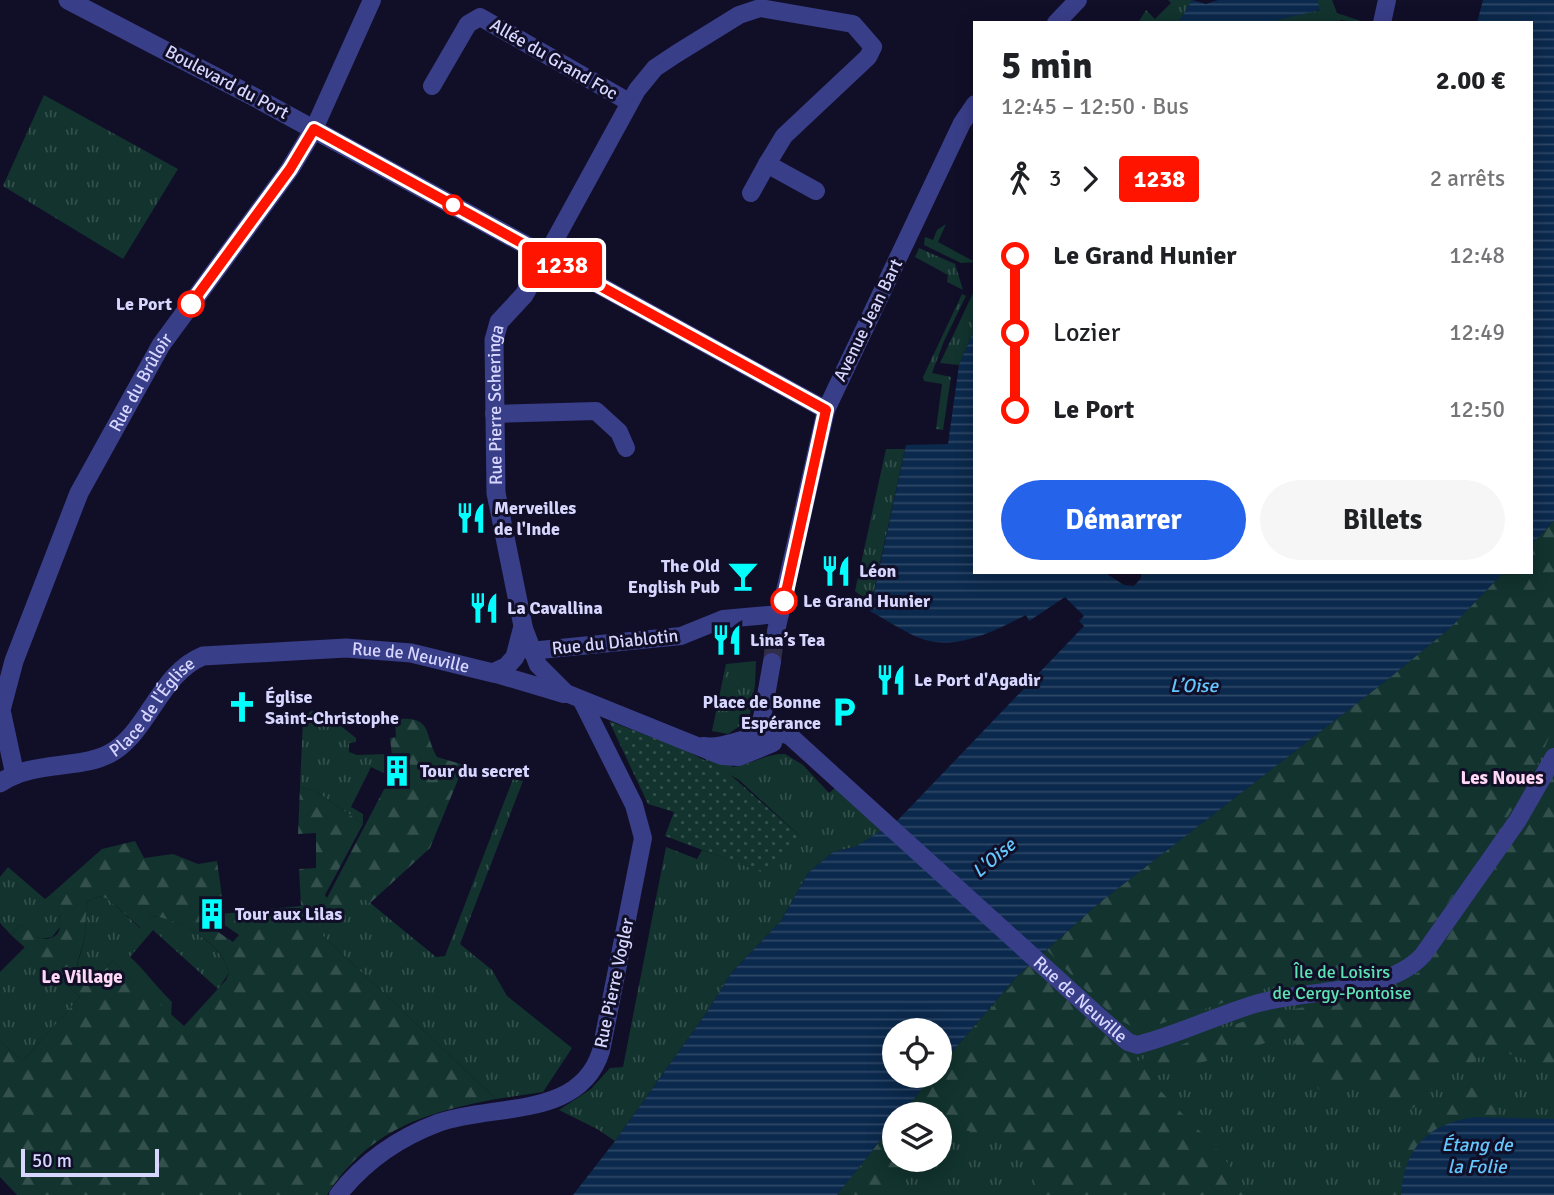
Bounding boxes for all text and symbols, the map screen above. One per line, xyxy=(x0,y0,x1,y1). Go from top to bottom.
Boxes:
street label: Allée du Grand Foc xyxy=(486,14,622,104)
street label: Boulevard du Port xyxy=(161,40,293,124)
text: 5 min xyxy=(1001,42,1093,89)
text: 2.00 € xyxy=(1436,65,1505,97)
text: 12:45 – 12:50 · Bus xyxy=(1001,92,1189,121)
icon: walk xyxy=(1001,160,1039,198)
icon: forward xyxy=(1071,160,1109,198)
text: 3 xyxy=(1049,164,1061,193)
text: 1238 xyxy=(1133,164,1185,194)
text: 2 arrêts xyxy=(1430,164,1505,193)
unlabelled marker xyxy=(443,195,463,215)
text: Le Grand Hunier xyxy=(1053,240,1237,272)
text: 12:48 xyxy=(1449,241,1505,270)
line badge: 1238 xyxy=(513,242,611,288)
text: 1238 xyxy=(536,250,588,280)
street label: Avenue Jean Bart xyxy=(829,255,907,385)
marker: Le Port xyxy=(178,291,204,317)
place label: Le Port xyxy=(116,293,172,315)
text: Lozier xyxy=(1053,317,1120,349)
text: 12:49 xyxy=(1449,318,1505,347)
street label: Rue Pierre Scheringa xyxy=(483,322,509,485)
street label: Rue du Brûloir xyxy=(104,328,177,436)
text: Le Port xyxy=(1053,394,1134,426)
text: 12:50 xyxy=(1449,395,1505,424)
button: Démarrer xyxy=(1001,480,1246,560)
button: Billets xyxy=(1260,480,1505,560)
place label: Merveilles de l'Inde xyxy=(494,497,576,540)
restaurant icon: Merveilles de l'Inde xyxy=(454,501,488,535)
restaurant icon: Léon xyxy=(819,554,853,588)
place label: The Old English Pub xyxy=(628,555,720,598)
bar icon: The Old English Pub xyxy=(726,559,760,593)
place label: Léon xyxy=(859,560,897,582)
marker: Le Grand Hunier xyxy=(771,588,797,614)
place label: Le Grand Hunier xyxy=(803,590,931,612)
restaurant icon: La Cavallina xyxy=(467,591,501,625)
place label: La Cavallina xyxy=(507,597,603,619)
restaurant icon: Lina’s Tea xyxy=(710,623,744,657)
street label: Rue du Diablotin xyxy=(551,624,679,660)
place label: Lina’s Tea xyxy=(750,629,825,651)
street label: Rue de Neuville xyxy=(351,637,472,678)
street label: Place de l'Église xyxy=(105,652,199,762)
restaurant icon: Le Port d'Agadir xyxy=(874,663,908,697)
place label: Le Port d'Agadir xyxy=(914,669,1041,691)
water label: L’Oise xyxy=(1170,674,1219,698)
place label: Église Saint-Christophe xyxy=(265,686,399,729)
church icon: Église Saint-Christophe xyxy=(225,690,259,724)
place label: Place de Bonne Espérance xyxy=(703,691,821,734)
parking icon: Place de Bonne Espérance xyxy=(827,695,861,729)
building icon: Tour du secret xyxy=(380,754,414,788)
place label: Tour du secret xyxy=(420,760,530,782)
district label: Les Noues xyxy=(1460,766,1544,790)
water label: L'Oise xyxy=(967,832,1022,883)
building icon: Tour aux Lilas xyxy=(195,897,229,931)
place label: Tour aux Lilas xyxy=(235,903,342,925)
street label: Rue Pierre Vogler xyxy=(589,916,639,1050)
street label: Rue de Neuville xyxy=(1029,952,1132,1047)
park label: Île de Loisirs de Cergy-Pontoise xyxy=(1272,961,1412,1004)
district label: Le Village xyxy=(41,965,123,989)
map controls xyxy=(882,1018,952,1172)
button: locate xyxy=(882,1018,952,1088)
button: layers xyxy=(882,1102,952,1172)
water label: Étang de la Folie xyxy=(1441,1133,1514,1179)
scale bar xyxy=(21,1146,159,1178)
text: 50 m xyxy=(32,1149,72,1173)

